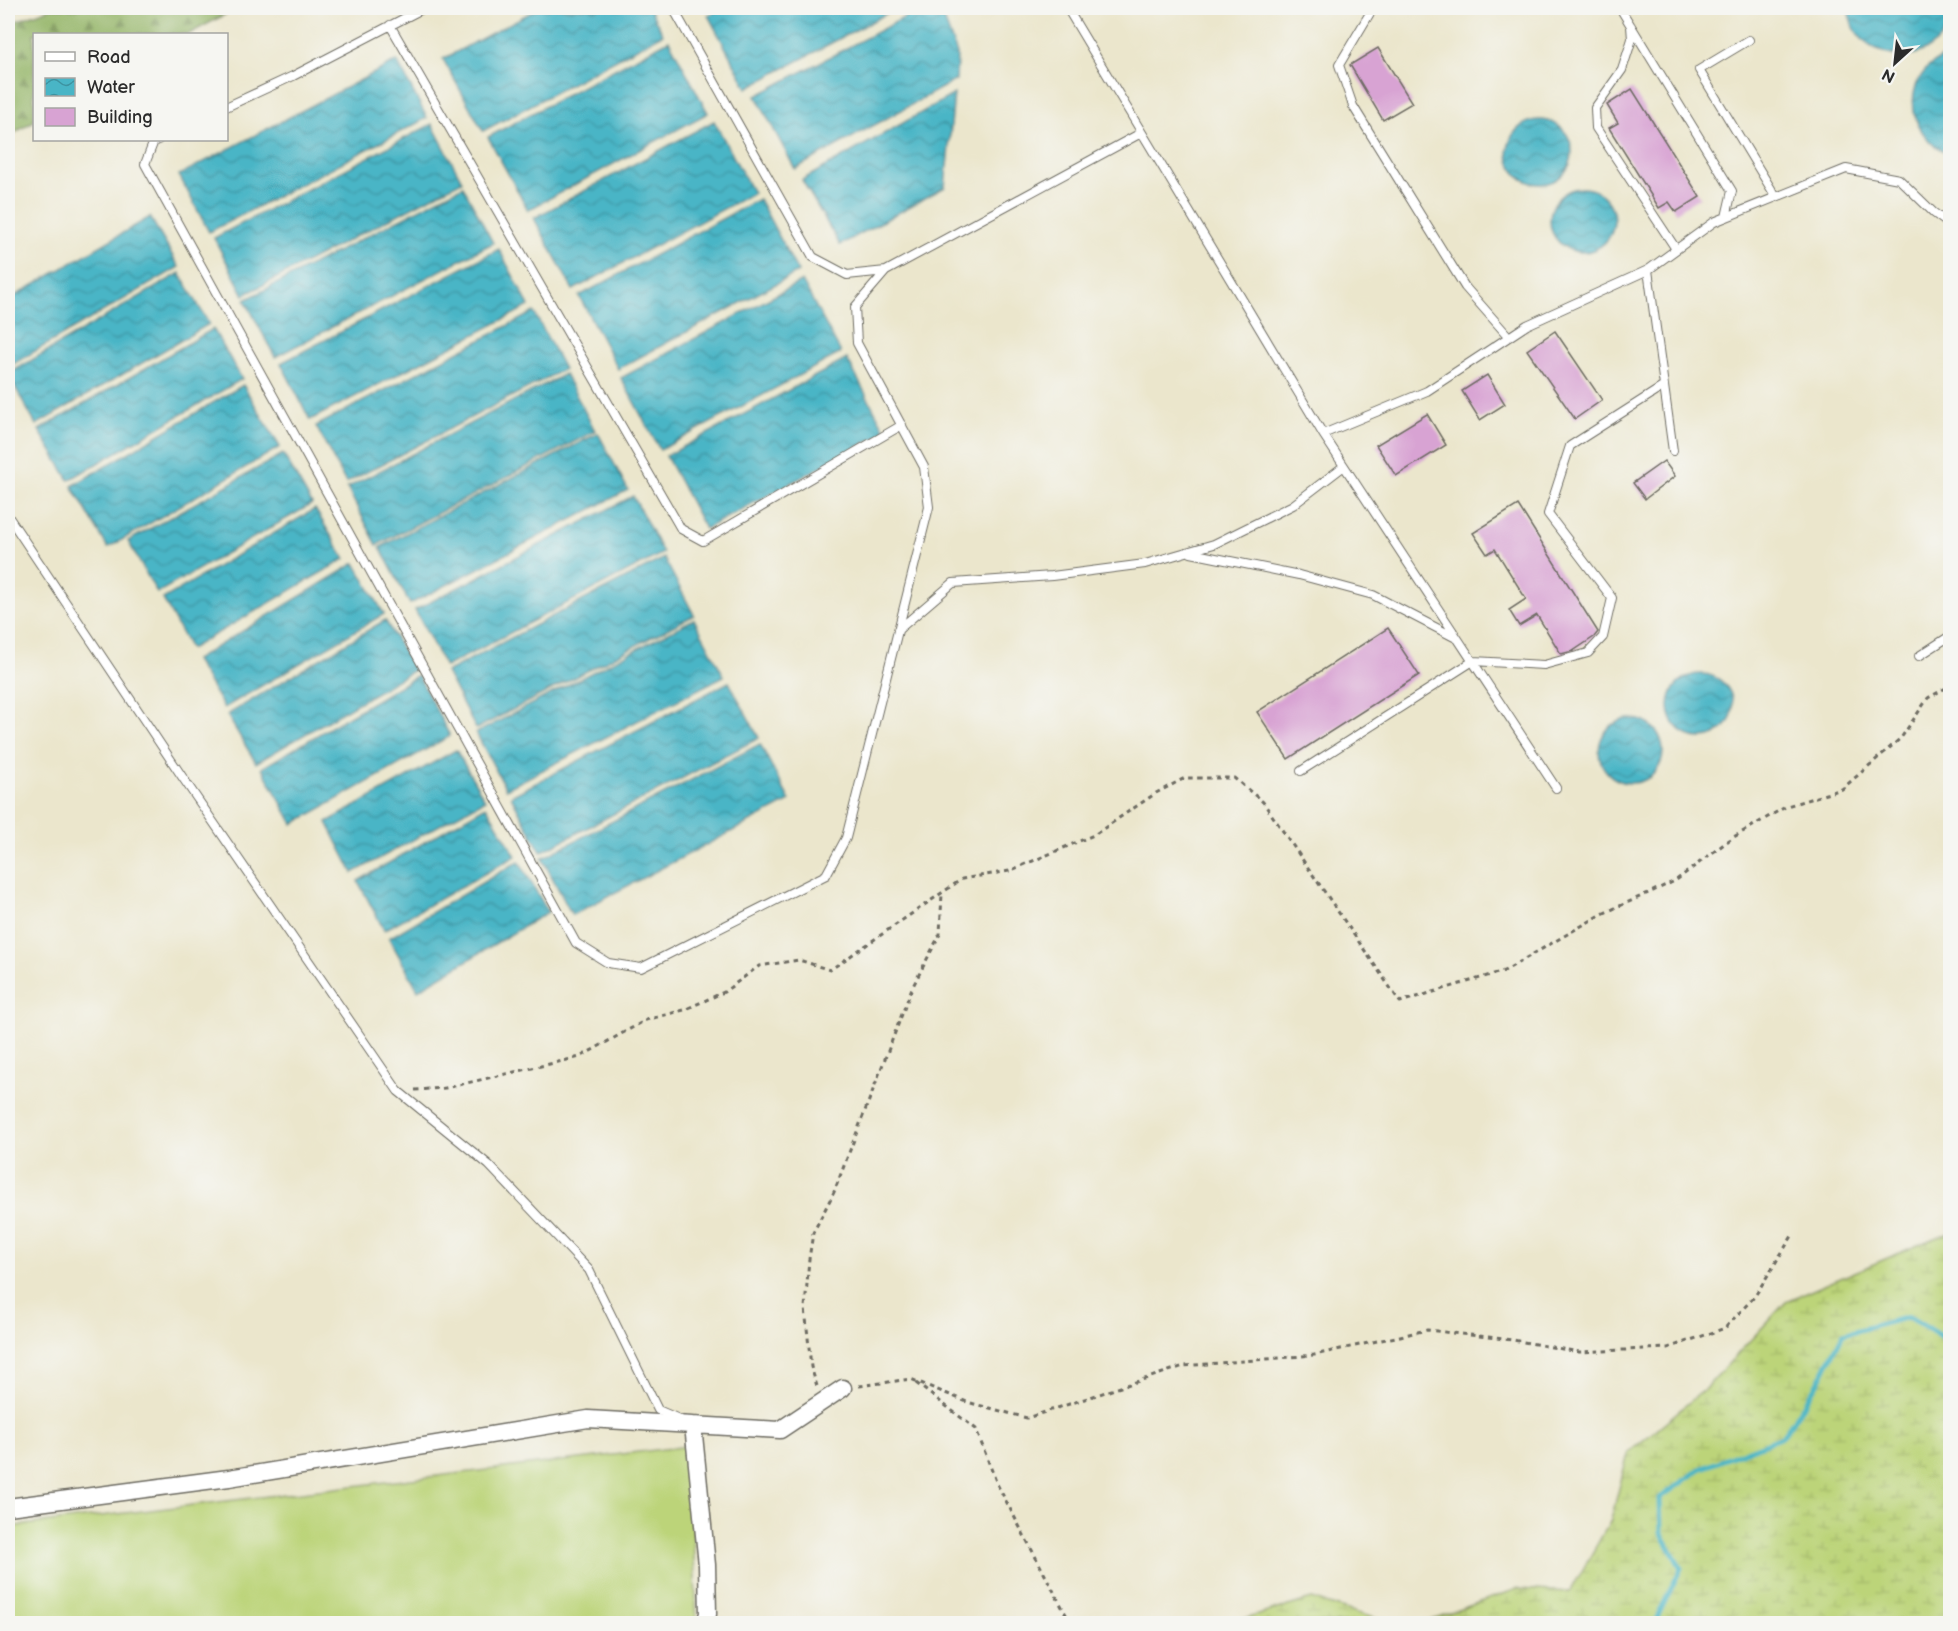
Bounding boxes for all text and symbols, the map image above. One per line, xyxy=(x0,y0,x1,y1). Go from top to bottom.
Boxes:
legend xyxy=(33,33,228,141)
north arrow xyxy=(1865,33,1925,93)
text: Road xyxy=(87,47,131,68)
text: N xyxy=(1879,64,1899,86)
text: Water xyxy=(87,77,135,98)
text: Building xyxy=(87,107,153,128)

